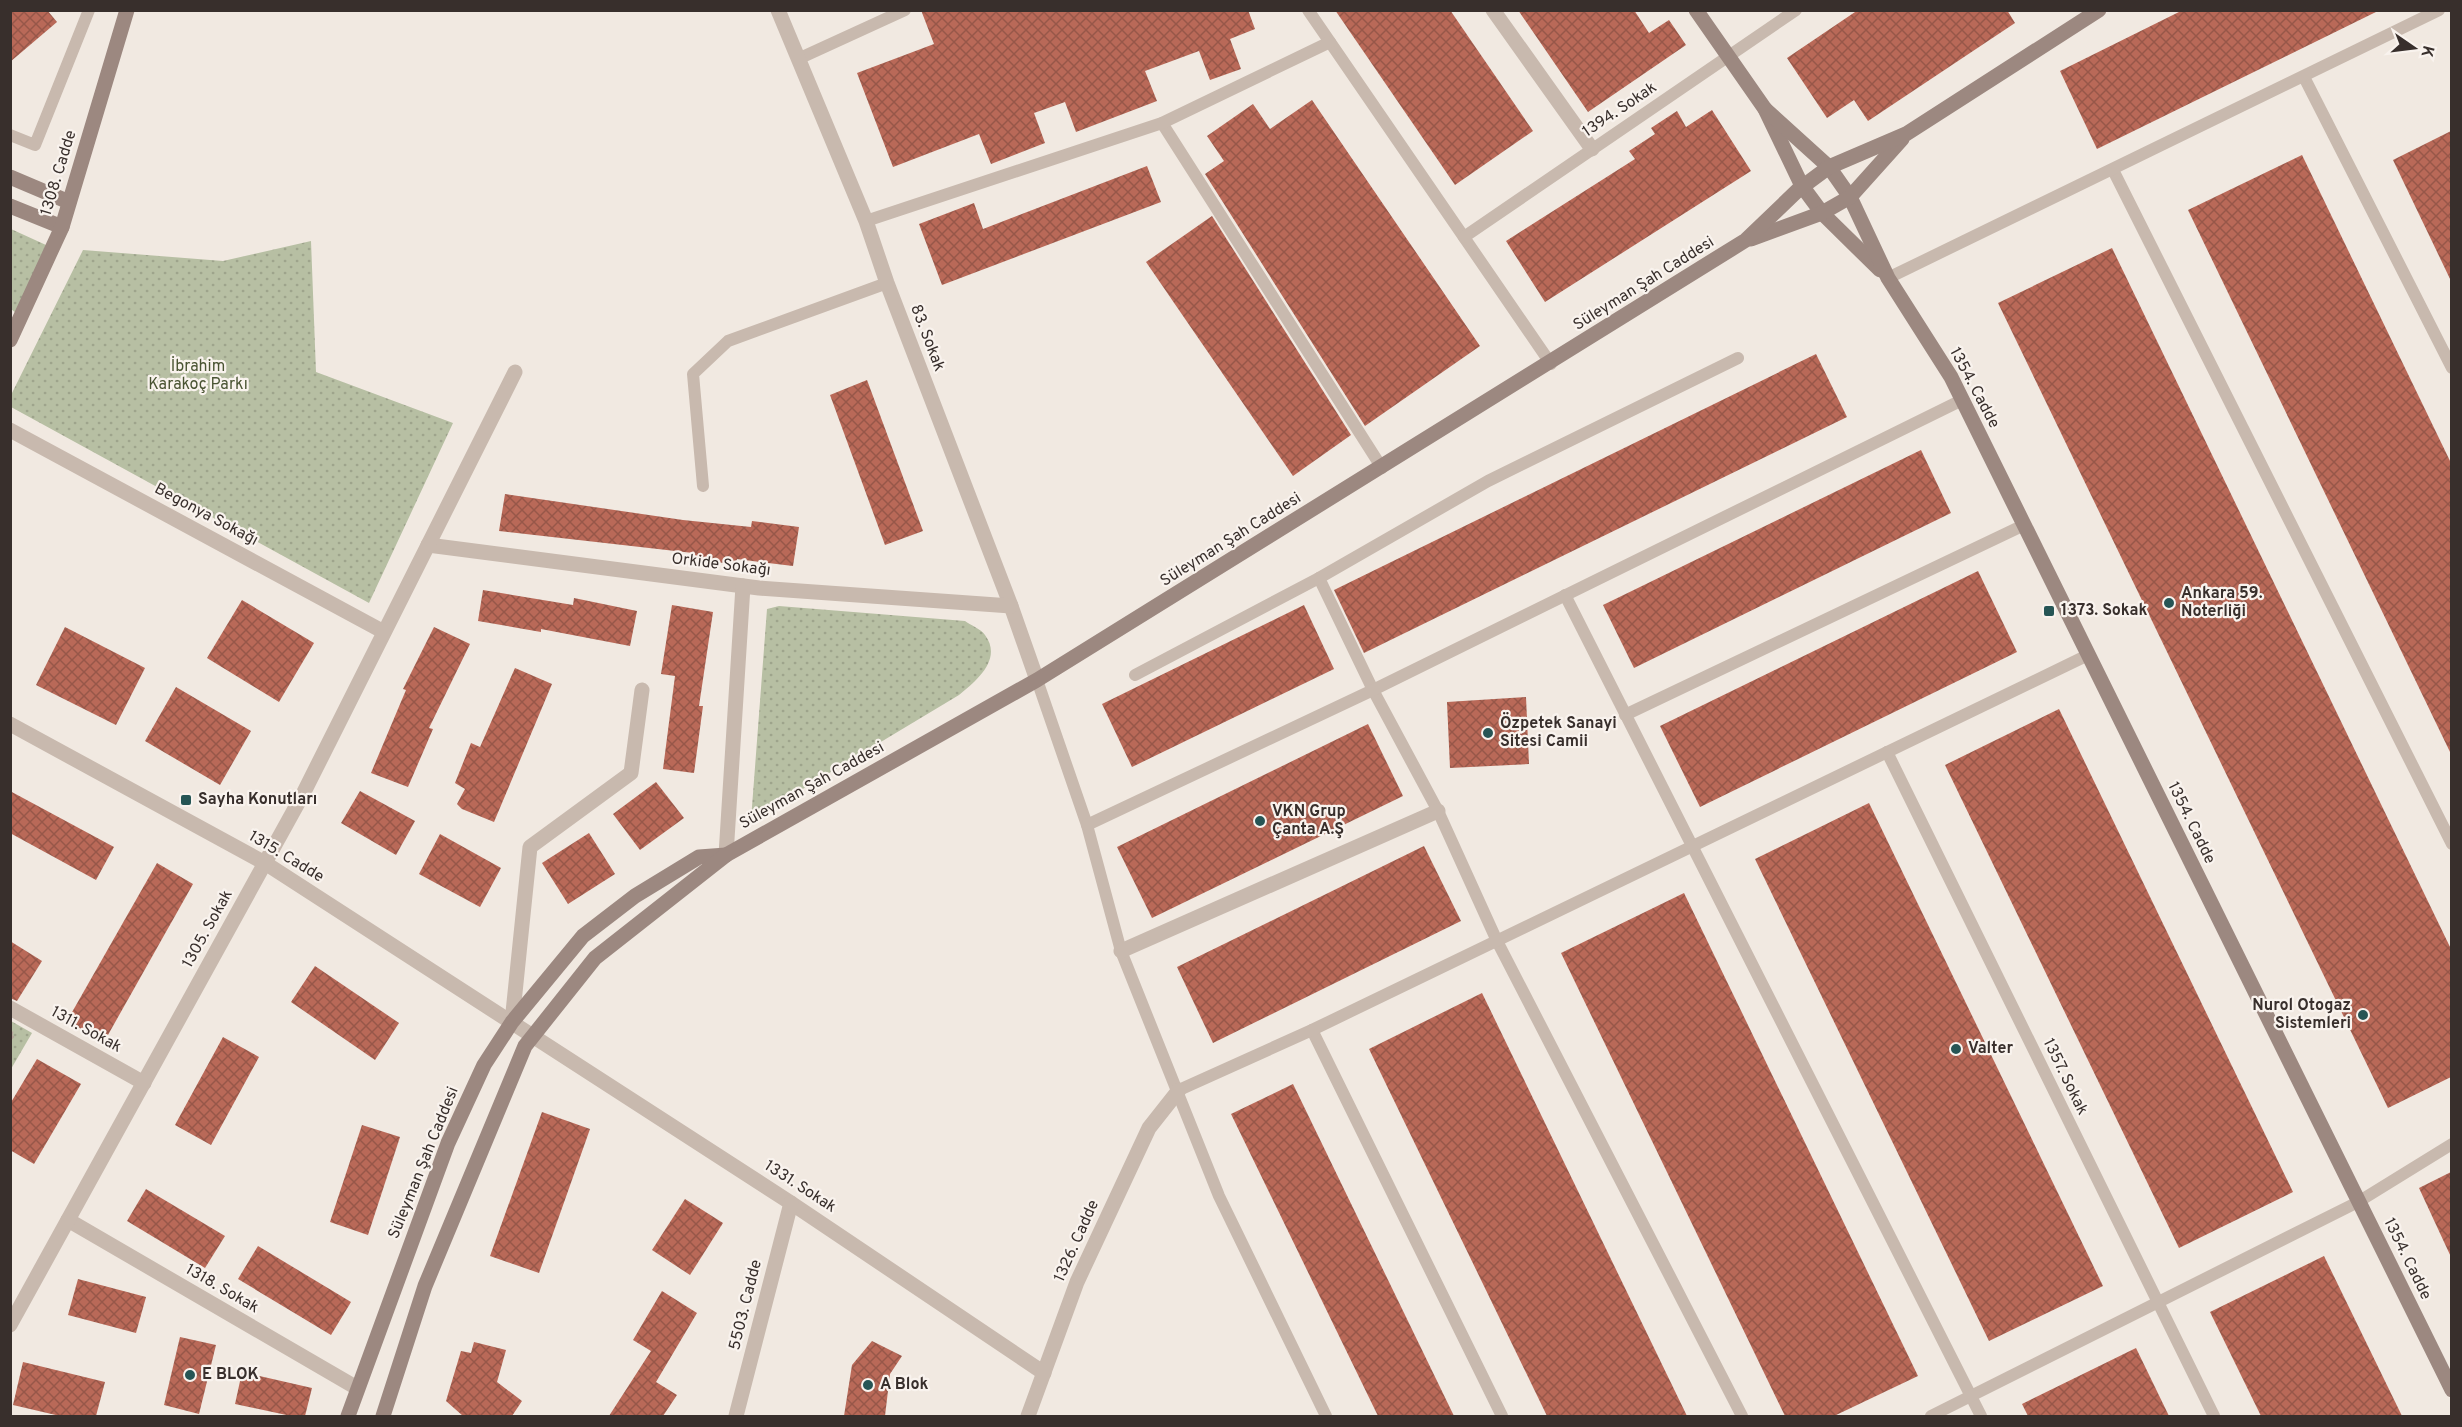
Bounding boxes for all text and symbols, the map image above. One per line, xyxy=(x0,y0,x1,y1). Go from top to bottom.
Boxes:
north arrow xyxy=(2384,18,2444,78)
text: K xyxy=(2416,43,2438,59)
street label: 1394. Sokak xyxy=(1579,78,1661,142)
street label: 1308. Cadde xyxy=(37,128,81,218)
street label: Süleyman Şah Caddesi xyxy=(1570,232,1718,336)
street label: 83. Sokak xyxy=(905,302,949,374)
street label: 1354. Cadde xyxy=(1944,344,2004,432)
park label: İbrahim Karakoç Parkı xyxy=(148,356,248,395)
street label: Begonya Sokağı xyxy=(151,479,261,551)
street label: Süleyman Şah Caddesi xyxy=(1157,488,1305,592)
street label: Orkide Sokağı xyxy=(670,549,772,581)
place label: Ankara 59. Noterliği xyxy=(2181,584,2263,622)
marker: Ankara 59. Noterliği xyxy=(2162,596,2176,610)
place label: 1373. Sokak xyxy=(2061,601,2147,621)
marker: 1373. Sokak xyxy=(2042,604,2056,618)
place label: Özpetek Sanayi Sitesi Camii xyxy=(1500,712,1617,752)
marker: Özpetek Sanayi Sitesi Camii xyxy=(1481,726,1495,740)
street label: Süleyman Şah Caddesi xyxy=(736,738,888,834)
street label: 1354. Cadde xyxy=(2163,779,2219,867)
place label: Sayha Konutları xyxy=(198,790,317,810)
marker: Sayha Konutları xyxy=(179,793,193,807)
place label: VKN Grup Çanta A.Ş xyxy=(1272,802,1346,840)
marker: VKN Grup Çanta A.Ş xyxy=(1253,814,1267,828)
street label: 1315. Cadde xyxy=(245,827,327,887)
street label: 1305. Sokak xyxy=(178,886,238,972)
place label: Nurol Otogaz Sistemleri xyxy=(2252,996,2351,1034)
street label: 1311. Sokak xyxy=(47,1002,125,1058)
marker: Nurol Otogaz Sistemleri xyxy=(2356,1008,2370,1022)
street label: 1357. Sokak xyxy=(2038,1035,2092,1119)
place label: Valter xyxy=(1968,1039,2013,1059)
marker: Valter xyxy=(1949,1042,1963,1056)
street label: Süleyman Şah Caddesi xyxy=(384,1084,464,1242)
street label: 1331. Sokak xyxy=(760,1156,840,1218)
street label: 1326. Cadde xyxy=(1050,1197,1104,1285)
street label: 1354. Cadde xyxy=(2379,1215,2435,1303)
street label: 5503. Cadde xyxy=(725,1258,767,1352)
street label: 1318. Sokak xyxy=(182,1260,262,1318)
place label: E BLOK xyxy=(202,1365,259,1385)
marker: E BLOK xyxy=(183,1368,197,1382)
place label: A Blok xyxy=(880,1375,929,1395)
marker: A Blok xyxy=(861,1378,875,1392)

